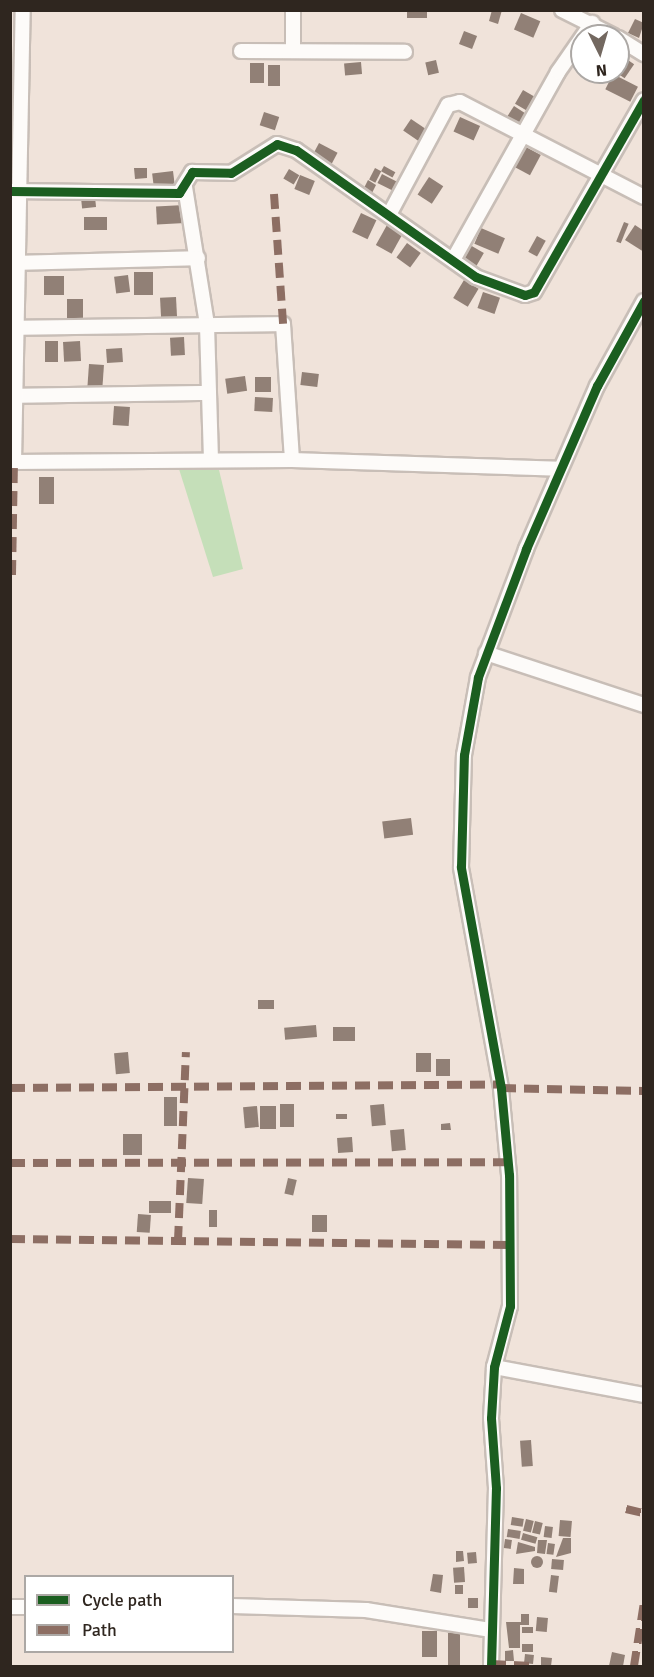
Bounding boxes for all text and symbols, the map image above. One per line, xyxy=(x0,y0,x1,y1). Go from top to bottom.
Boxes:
north arrow xyxy=(570,24,630,84)
text: N xyxy=(595,59,608,80)
legend xyxy=(24,1575,234,1653)
text: Cycle path xyxy=(82,1589,162,1611)
text: Path xyxy=(82,1619,117,1641)

